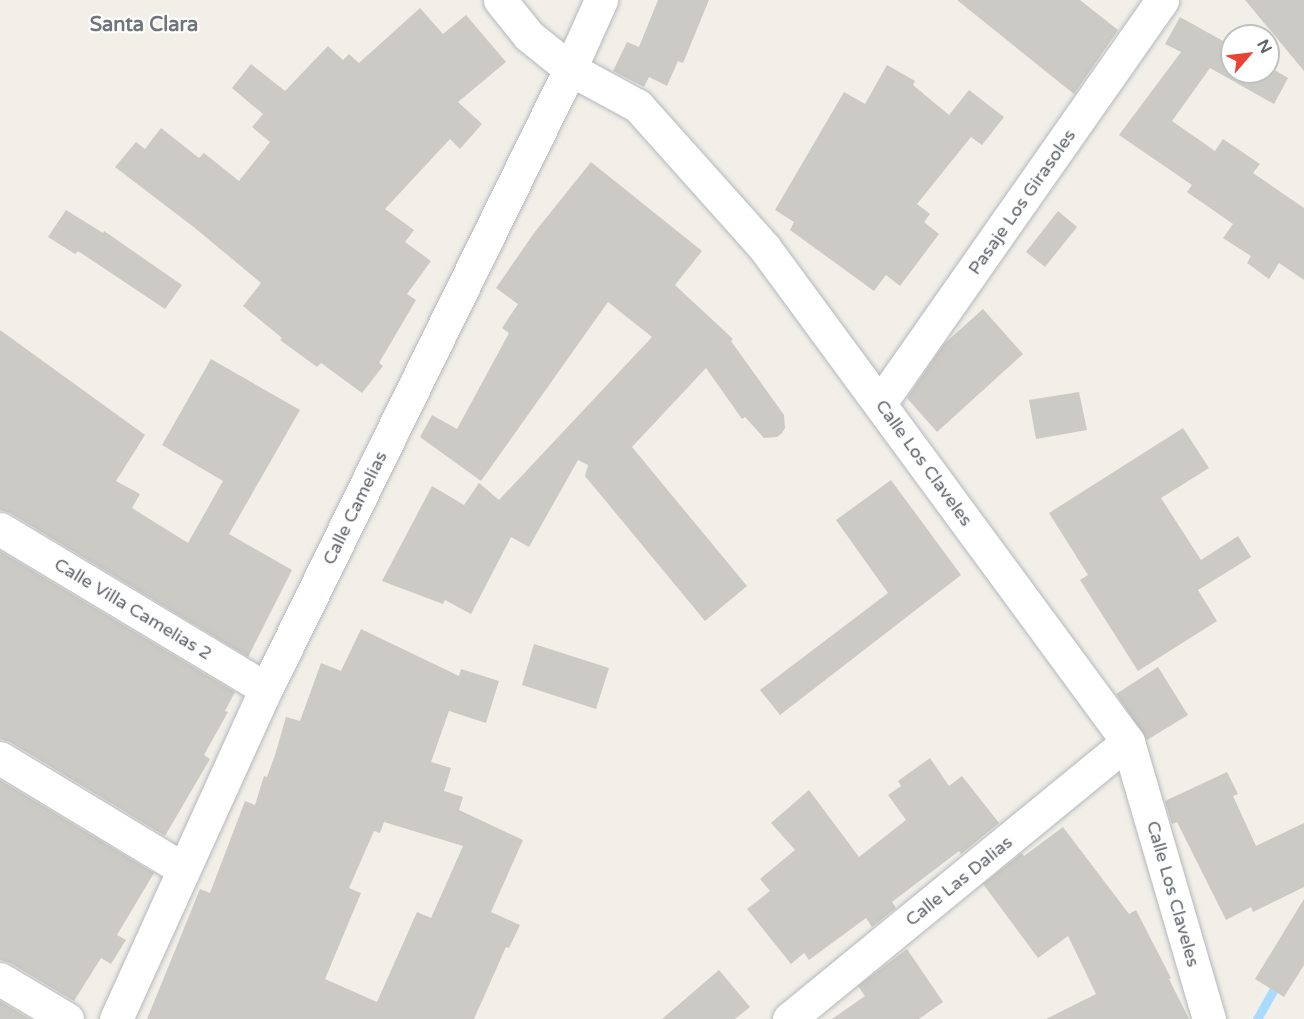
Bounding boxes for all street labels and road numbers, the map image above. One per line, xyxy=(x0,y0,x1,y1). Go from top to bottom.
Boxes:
street label: Pasaje Los Girasoles xyxy=(964,125,1080,279)
street label: Calle Los Claveles xyxy=(871,396,977,530)
street label: Calle Camelias xyxy=(318,448,392,568)
street label: Calle Villa Camelias 2 xyxy=(50,553,216,665)
street label: Calle Los Claveles xyxy=(1142,818,1204,970)
street label: Calle Las Dalias xyxy=(901,831,1017,931)

